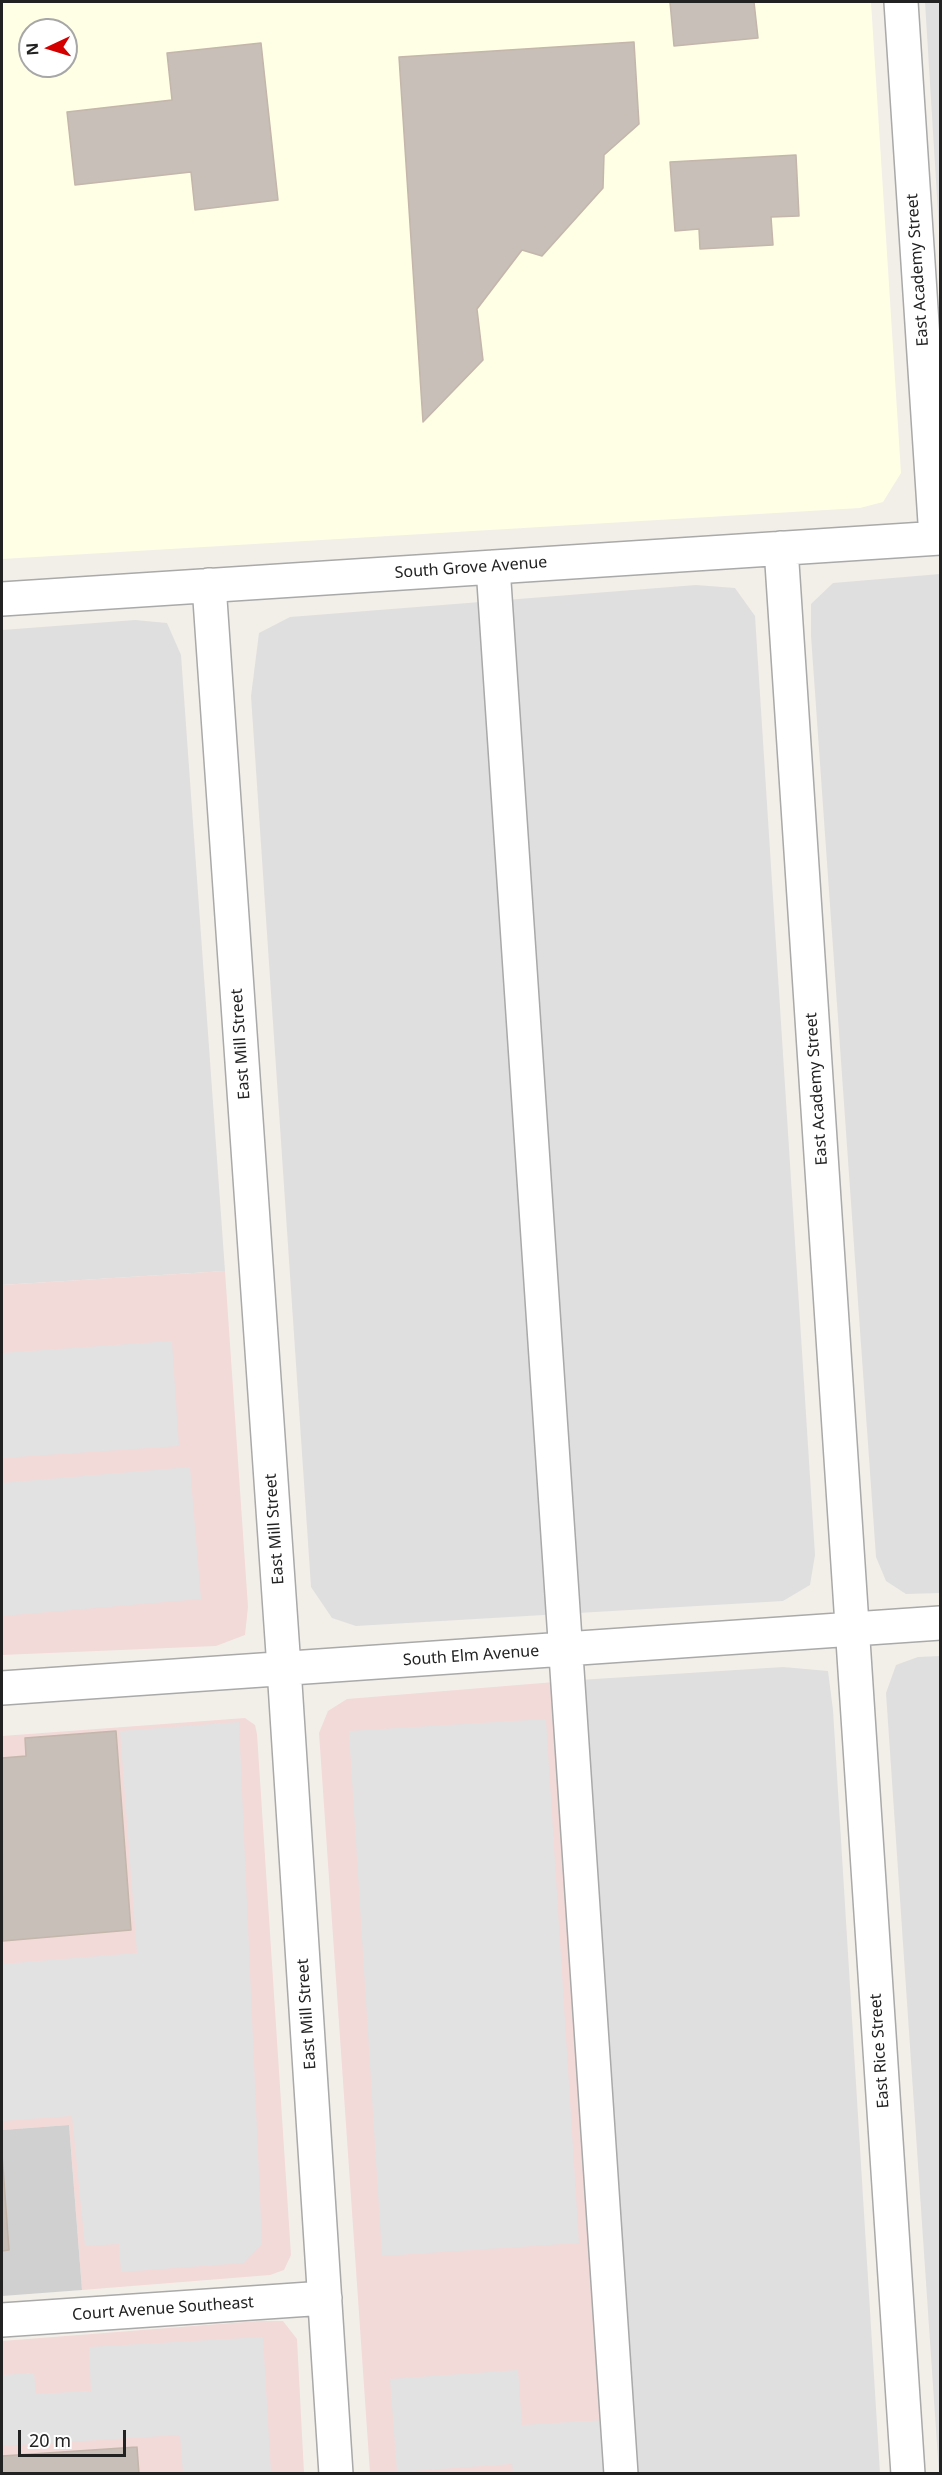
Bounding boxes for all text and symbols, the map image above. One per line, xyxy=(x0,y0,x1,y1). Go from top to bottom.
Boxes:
north arrow xyxy=(18,18,78,78)
text: N xyxy=(21,42,43,56)
street label: East Academy Street xyxy=(903,193,933,347)
street label: South Grove Avenue xyxy=(394,553,548,583)
street label: East Mill Street xyxy=(228,988,254,1100)
street label: East Academy Street xyxy=(802,1012,832,1166)
street label: East Mill Street xyxy=(262,1473,288,1585)
street label: South Elm Avenue xyxy=(402,1642,540,1670)
street label: East Mill Street xyxy=(294,1958,320,2070)
street label: East Rice Street xyxy=(866,1993,894,2109)
street label: Court Avenue Southeast xyxy=(72,2293,254,2325)
scale bar xyxy=(21,2418,129,2456)
text: 20 m xyxy=(29,2428,71,2452)

